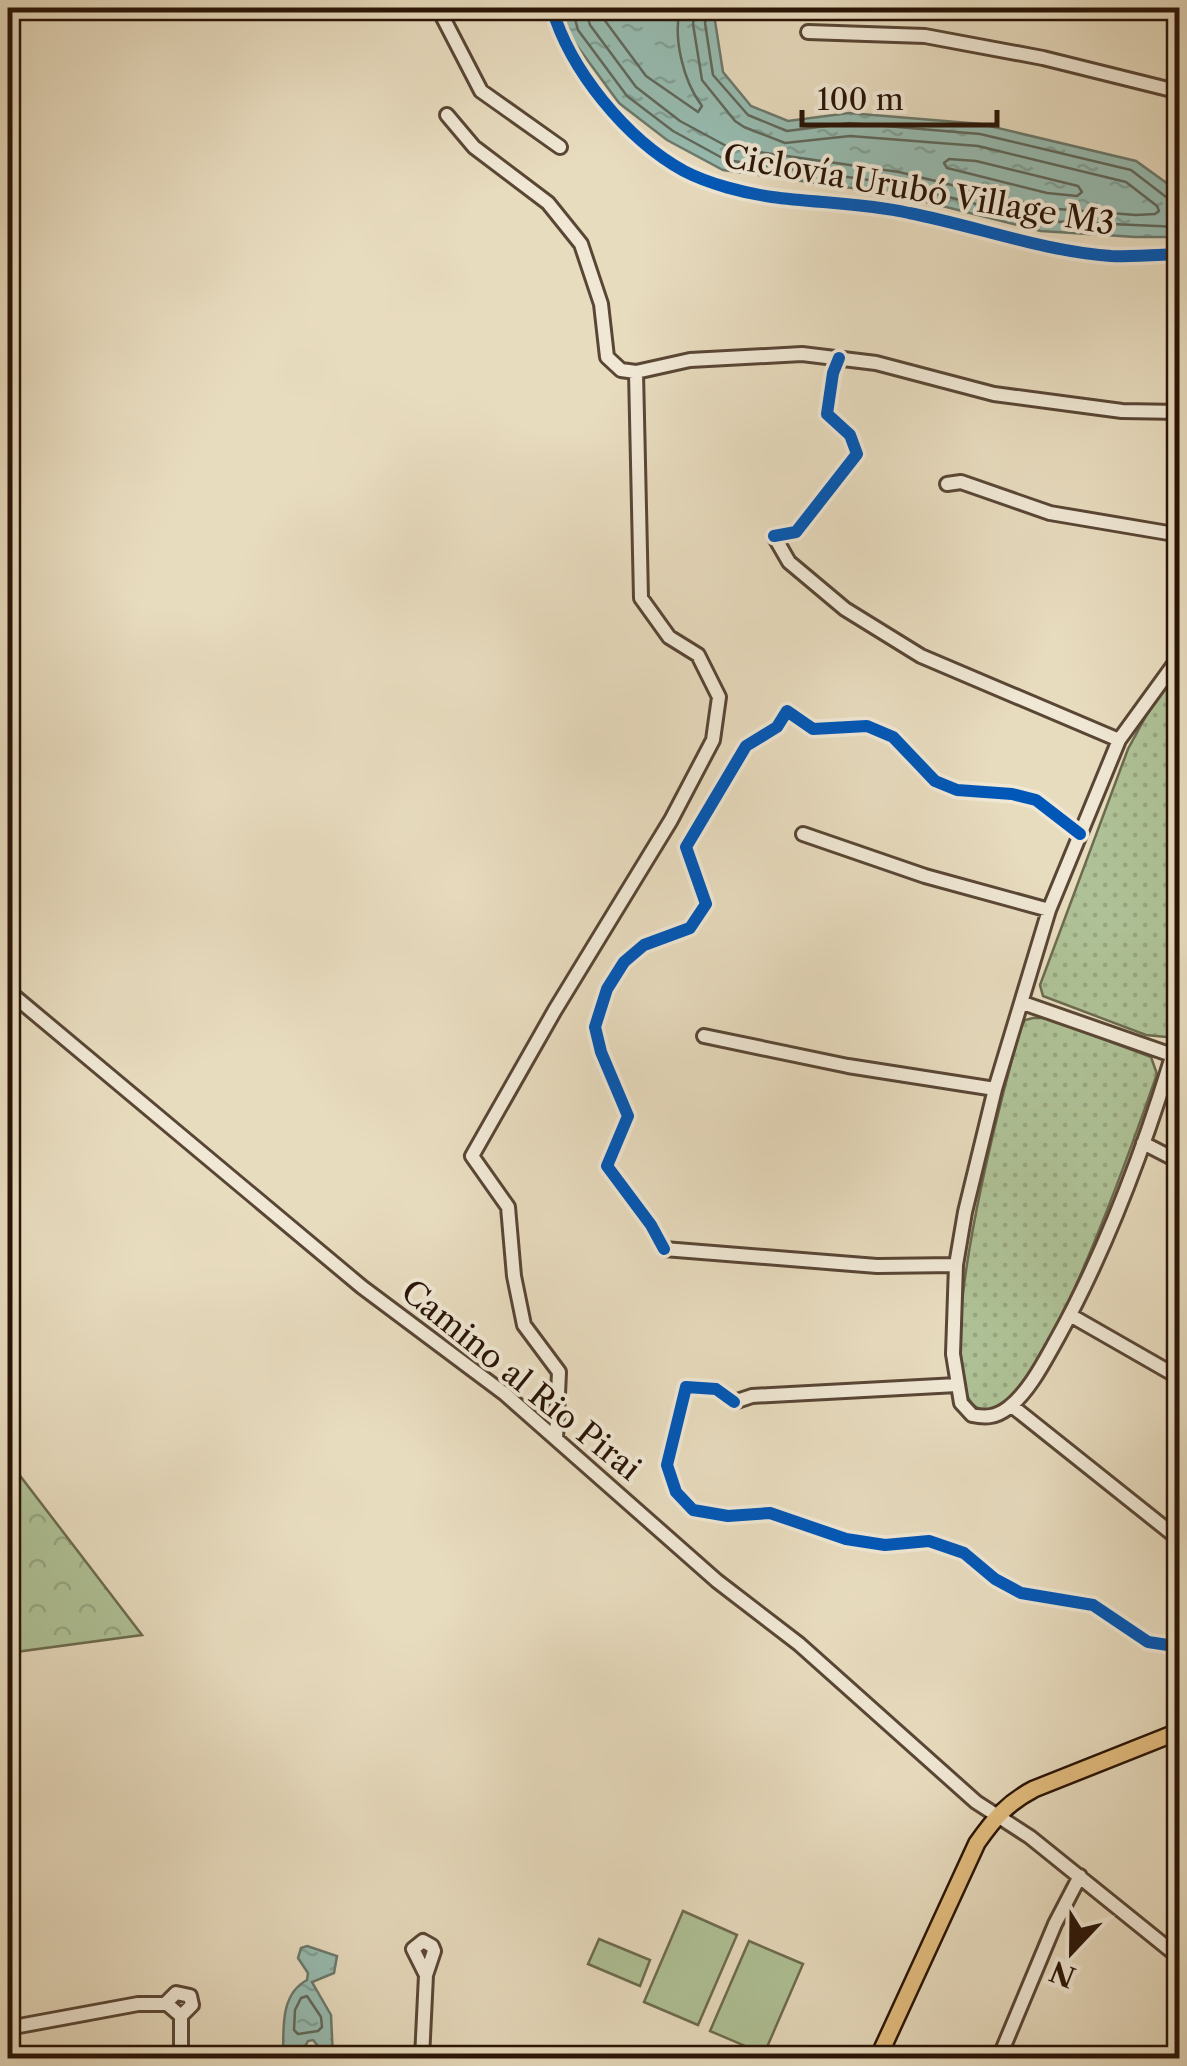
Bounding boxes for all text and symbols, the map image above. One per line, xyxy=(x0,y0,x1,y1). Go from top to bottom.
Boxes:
scale bar xyxy=(802,65,997,127)
text: 100 m xyxy=(817,81,904,118)
street label: Ciclovía Urubó Village M3 xyxy=(720,136,1118,243)
street label: Camino al Rio Pirai xyxy=(394,1271,649,1488)
north arrow xyxy=(1022,1901,1122,2001)
text: N xyxy=(1045,1954,1080,1995)

